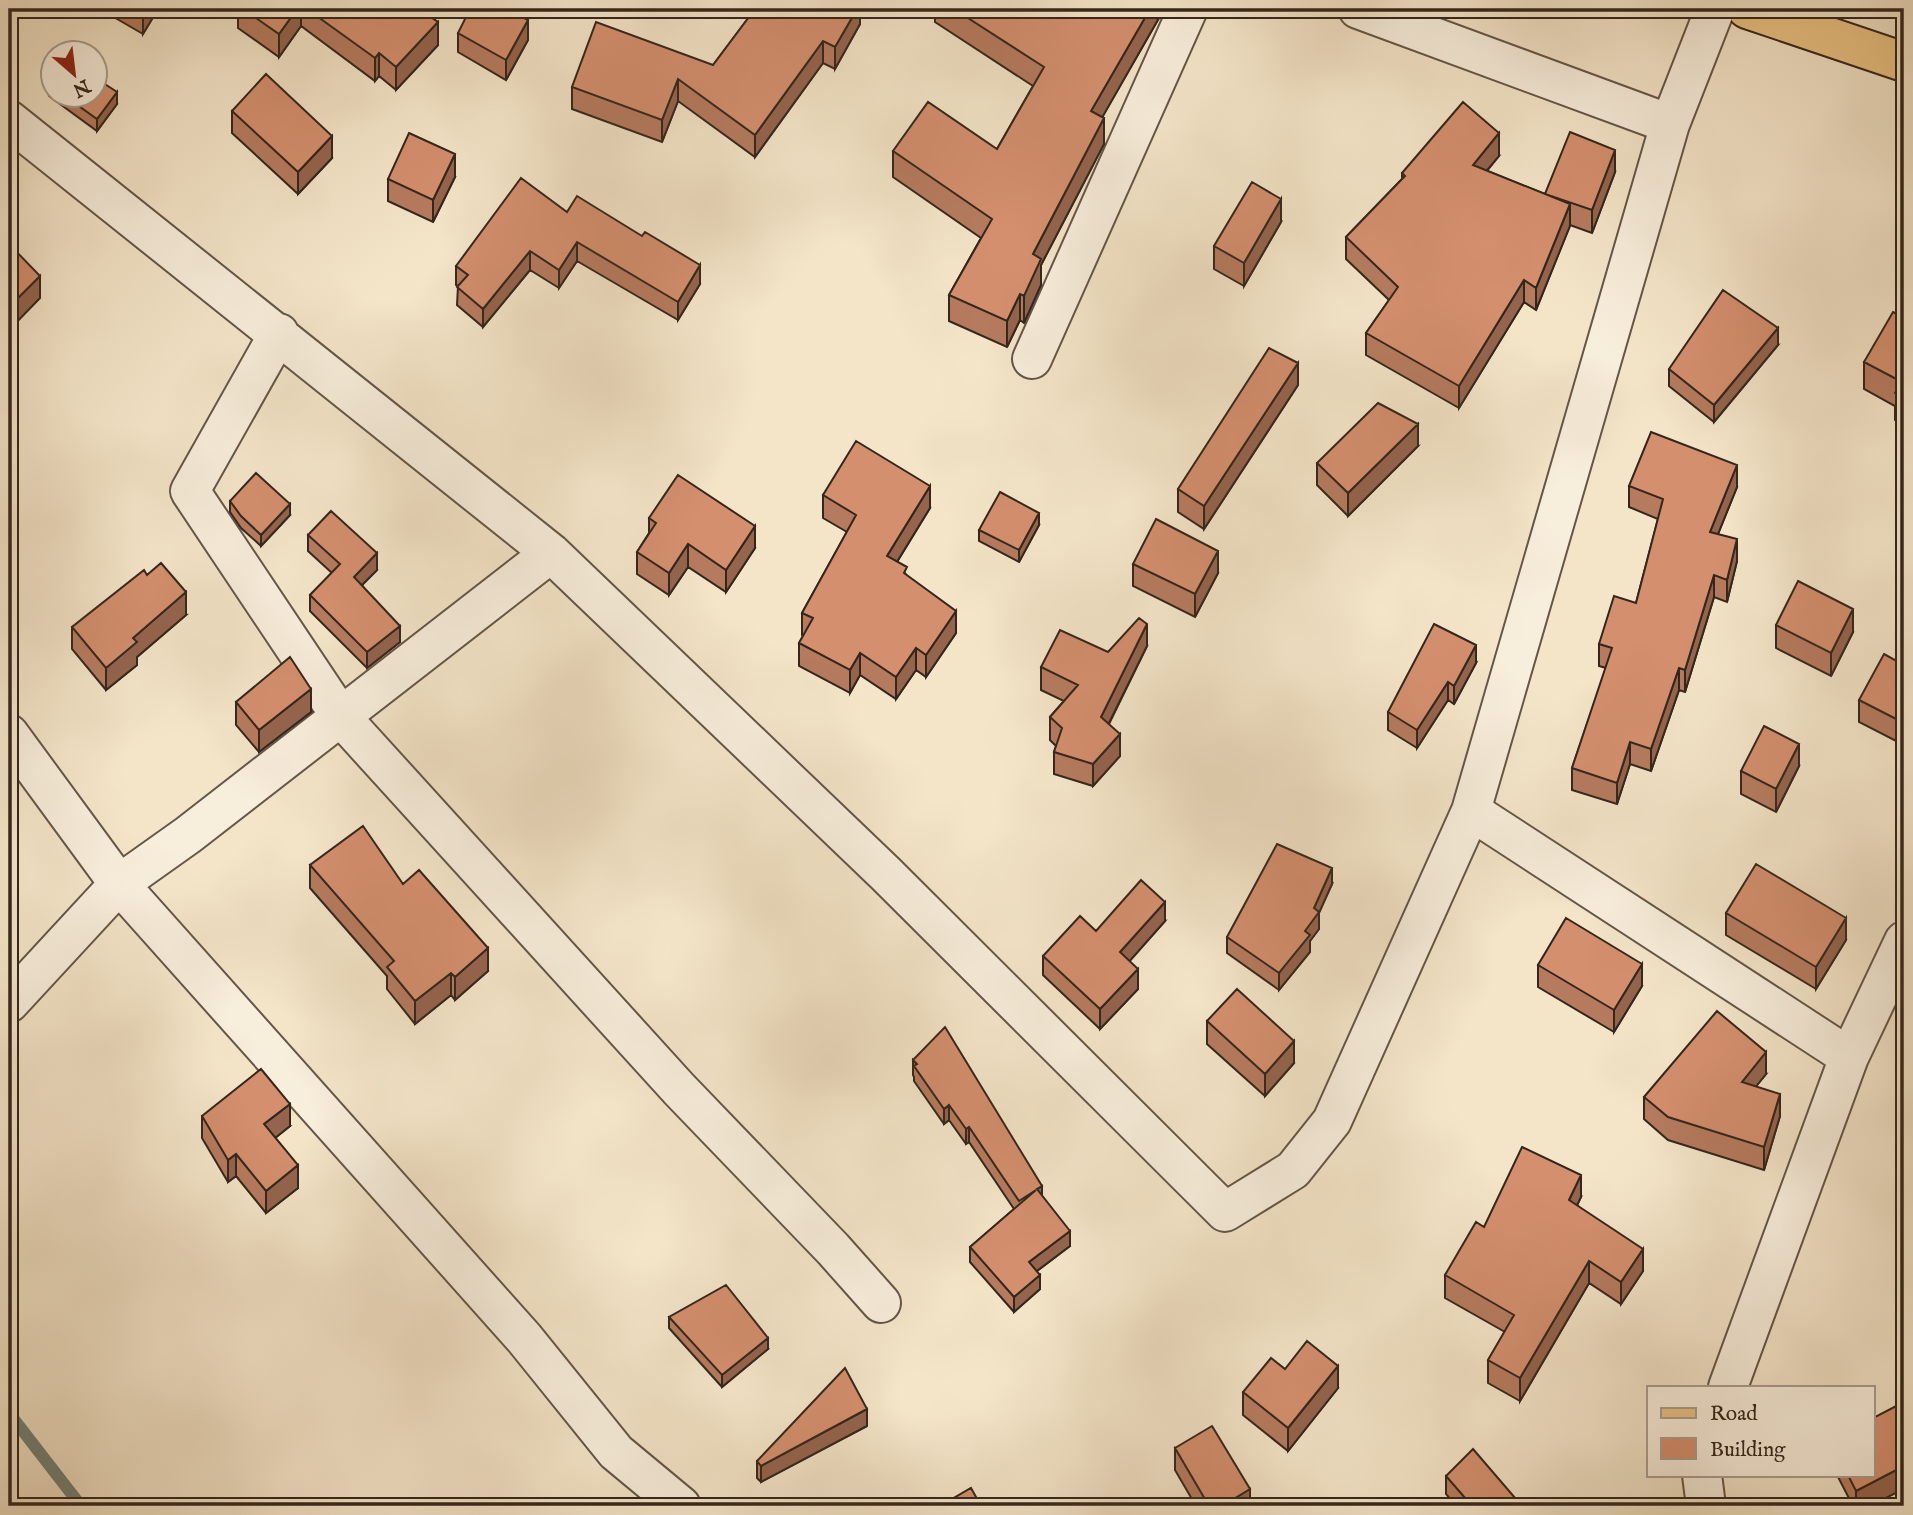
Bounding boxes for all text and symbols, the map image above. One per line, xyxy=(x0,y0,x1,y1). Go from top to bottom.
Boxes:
north arrow xyxy=(38,38,108,108)
text: N xyxy=(68,72,95,102)
legend xyxy=(1647,1386,1874,1476)
text: Road xyxy=(1710,1401,1758,1428)
text: Building xyxy=(1710,1437,1786,1464)

